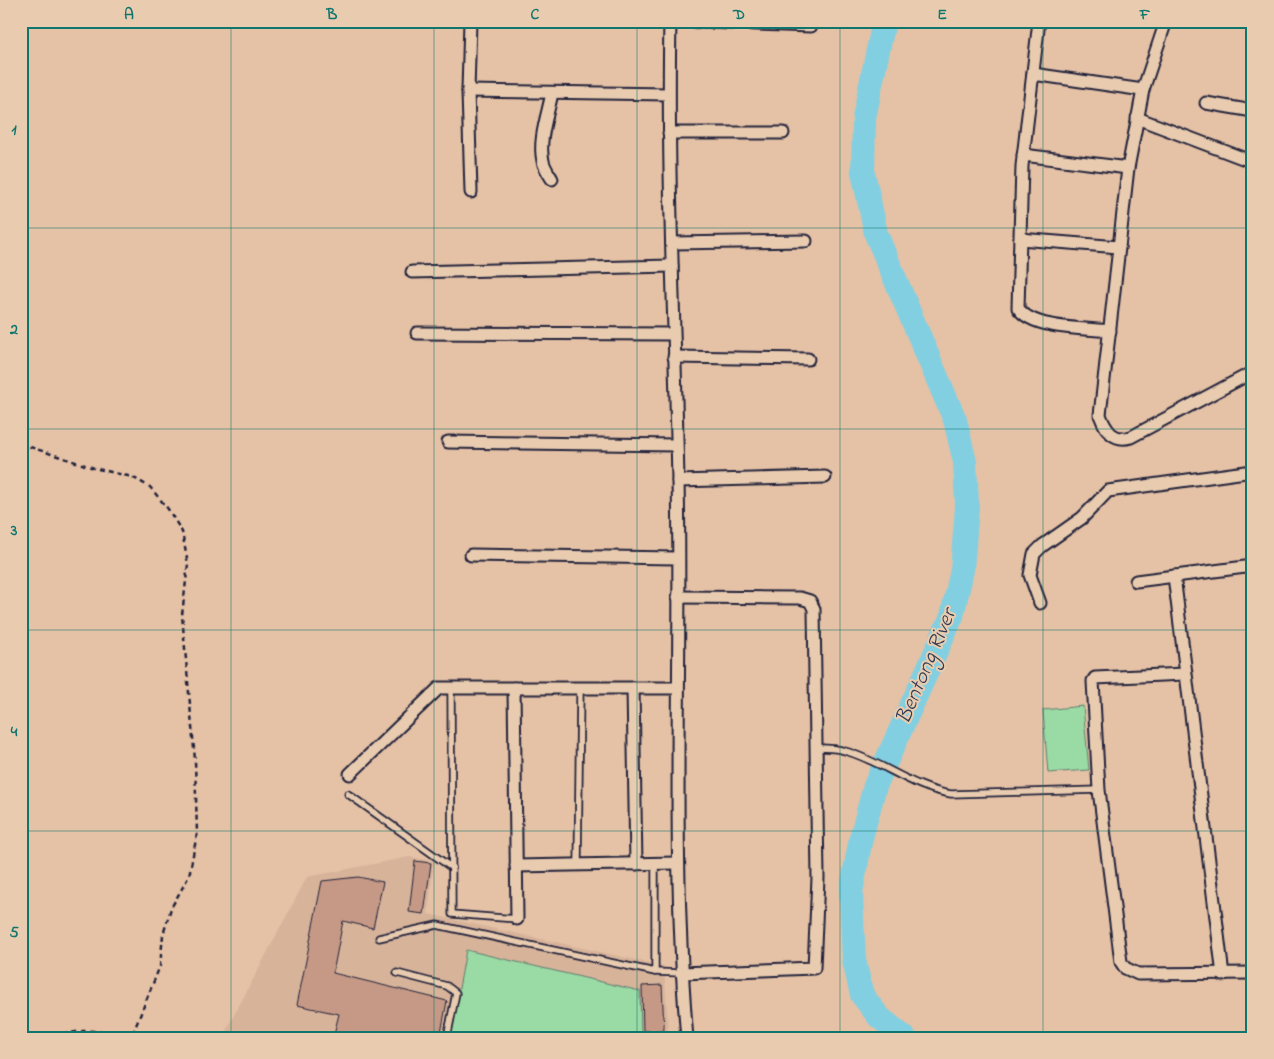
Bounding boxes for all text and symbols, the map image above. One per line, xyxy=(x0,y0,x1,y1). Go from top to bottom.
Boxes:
text: A xyxy=(124,3,134,27)
text: B xyxy=(326,3,338,27)
text: C xyxy=(531,3,540,27)
text: D xyxy=(732,3,745,27)
text: E xyxy=(937,3,947,27)
text: F xyxy=(1139,3,1151,27)
text: 1 xyxy=(11,118,17,142)
text: 2 xyxy=(9,318,18,342)
text: 3 xyxy=(10,519,18,543)
water label: Bentong River xyxy=(888,601,967,730)
text: 4 xyxy=(10,720,18,744)
text: 5 xyxy=(9,921,19,945)

